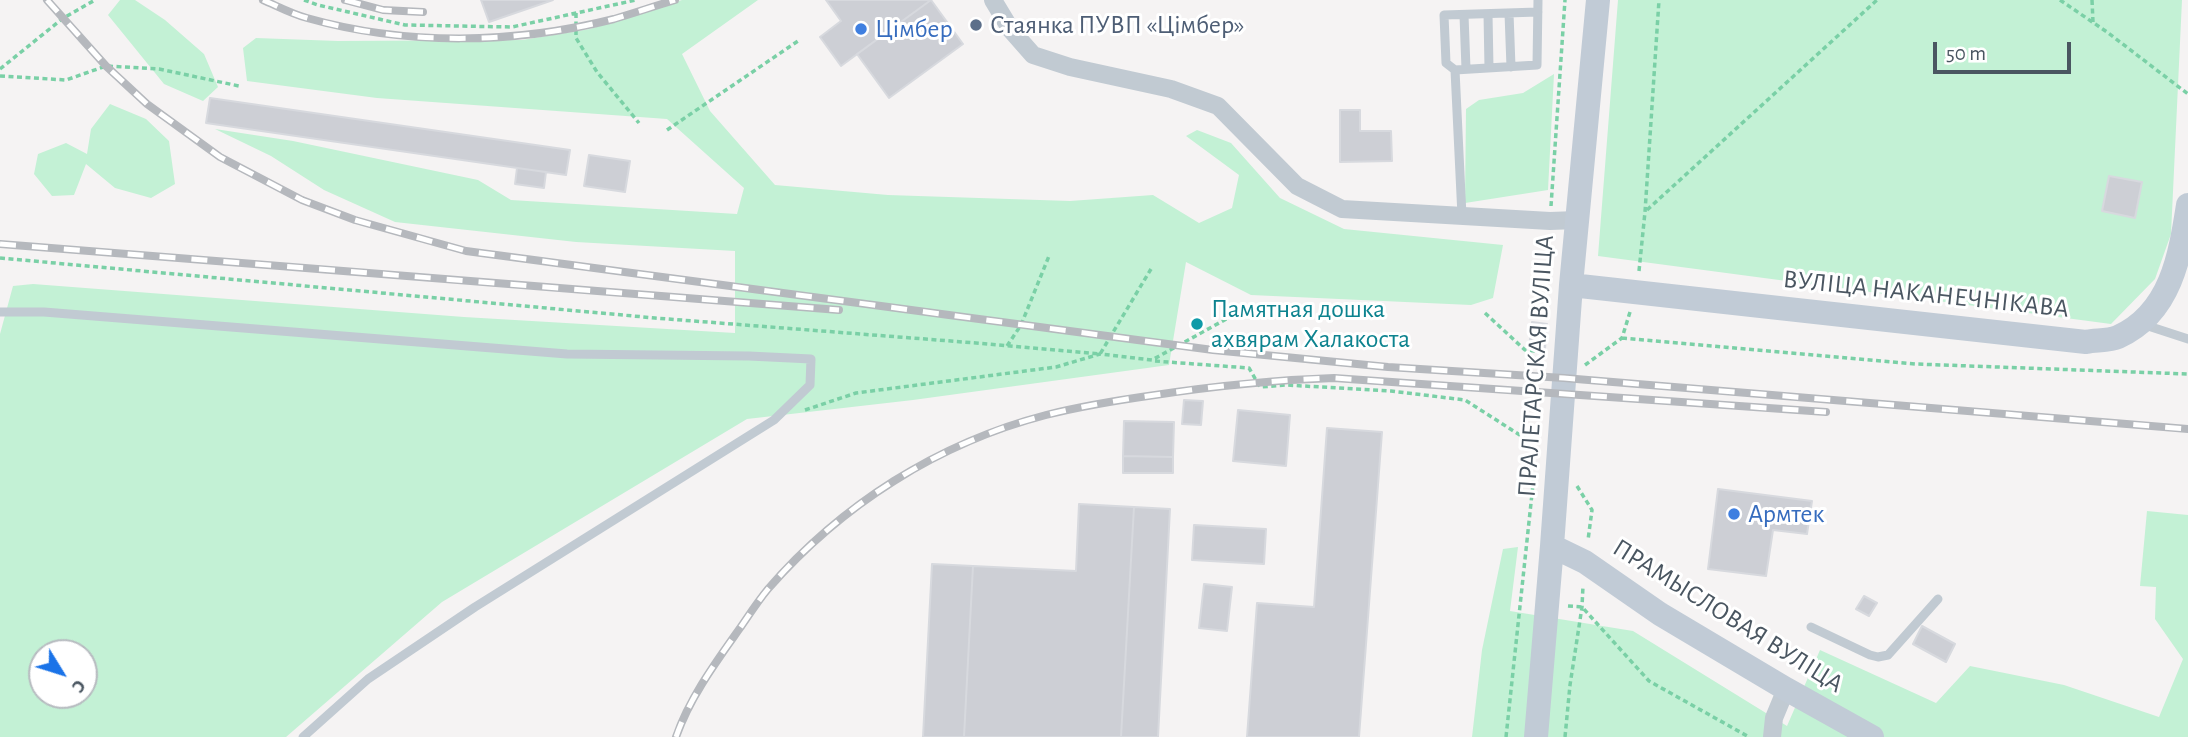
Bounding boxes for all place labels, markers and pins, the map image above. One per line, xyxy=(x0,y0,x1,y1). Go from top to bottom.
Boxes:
place label: Стаянка ПУВП «Цімбер» xyxy=(990,9,1244,41)
place label: Цімбер xyxy=(875,13,953,45)
marker: Стаянка ПУВП «Цімбер» xyxy=(968,17,984,33)
marker: Цімбер xyxy=(853,21,869,37)
place label: Памятная дошка ахвярам Халакоста xyxy=(1211,293,1410,354)
marker: Памятная дошка ахвярам Халакоста xyxy=(1189,316,1205,332)
place label: Армтек xyxy=(1748,498,1824,530)
marker: Армтек xyxy=(1726,506,1742,522)

